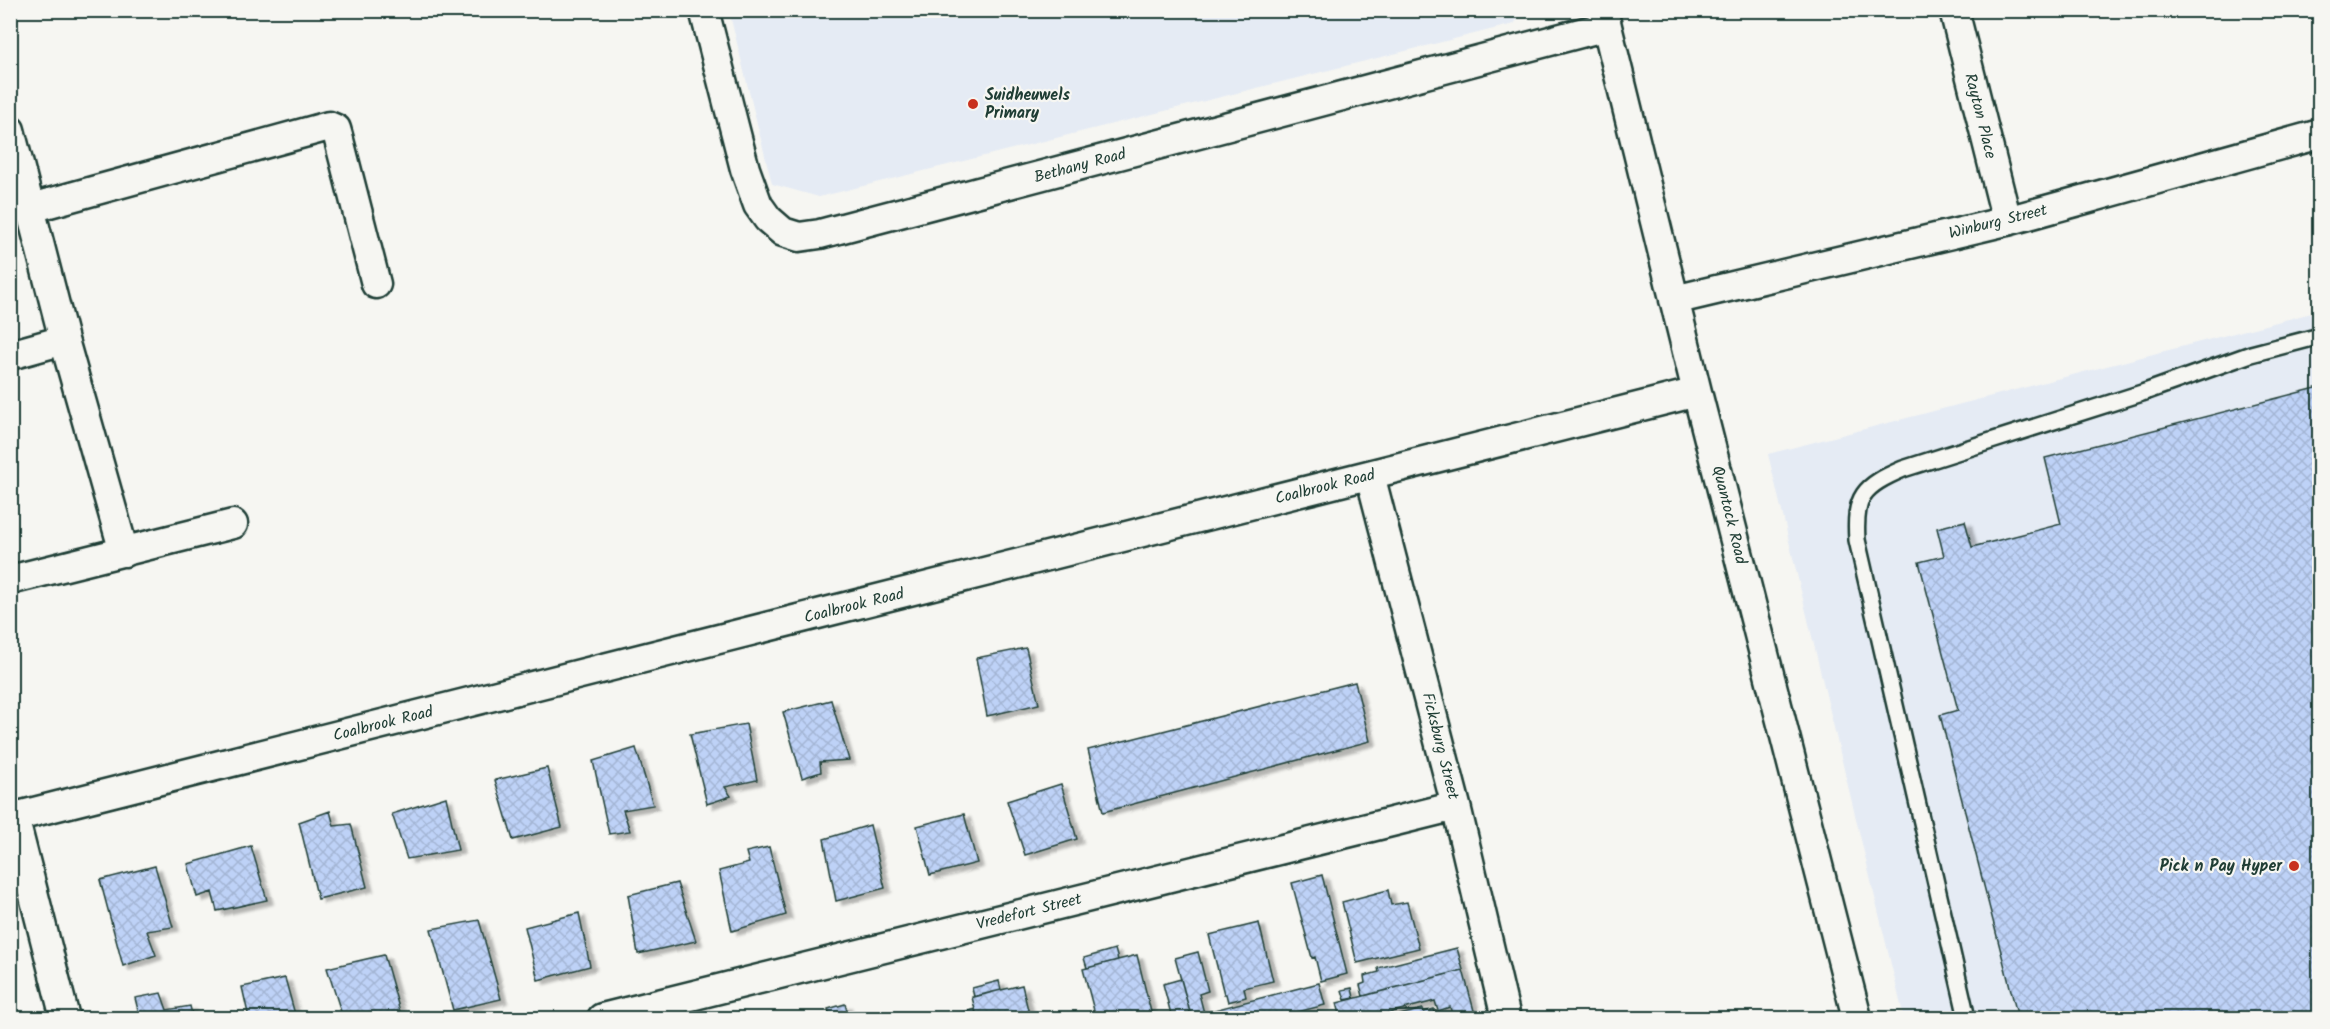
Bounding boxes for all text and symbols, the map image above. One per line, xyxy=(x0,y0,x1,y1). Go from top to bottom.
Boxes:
street label: Rayton Place xyxy=(1957,71,2003,161)
place label: Suidheuwels Primary xyxy=(985,83,1070,126)
marker: Suidheuwels Primary xyxy=(966,97,980,111)
street label: Bethany Road xyxy=(1031,141,1130,190)
street label: Winburg Street xyxy=(1946,197,2051,246)
street label: Coalbrook Road xyxy=(1272,462,1379,512)
street label: Quantock Road xyxy=(1705,463,1754,568)
street label: Coalbrook Road xyxy=(801,581,908,631)
street label: Ficksburg Street xyxy=(1415,690,1466,803)
street label: Coalbrook Road xyxy=(330,699,437,749)
place label: Pick n Pay Hyper xyxy=(2160,854,2283,879)
marker: Pick n Pay Hyper xyxy=(2287,859,2301,873)
street label: Vredefort Street xyxy=(974,887,1085,937)

